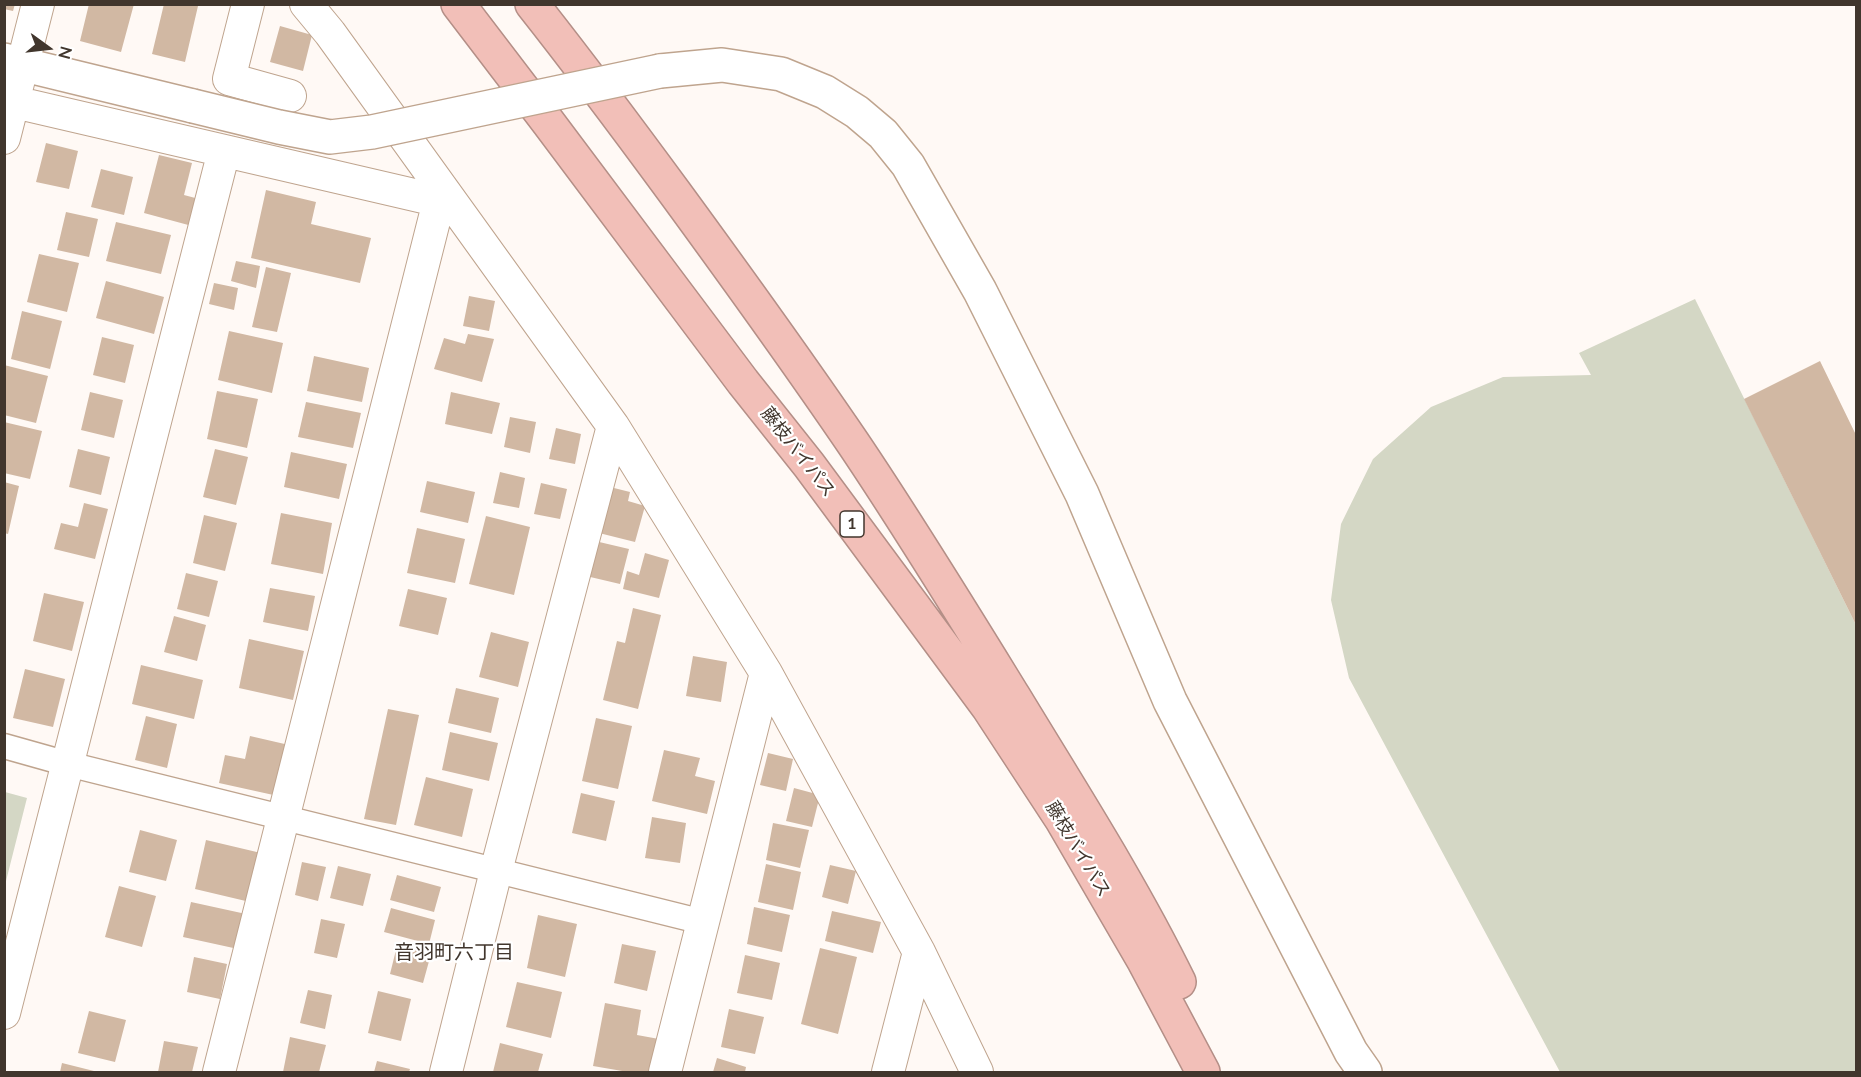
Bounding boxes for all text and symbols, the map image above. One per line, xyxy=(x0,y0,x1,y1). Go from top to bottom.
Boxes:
north arrow xyxy=(18,18,78,78)
text: N xyxy=(55,44,77,61)
street label: 藤枝バイパス xyxy=(756,403,840,501)
road number: 1 xyxy=(840,511,864,537)
street label: 藤枝バイパス xyxy=(1041,797,1115,901)
district label: 音羽町六丁目 xyxy=(394,941,514,965)

